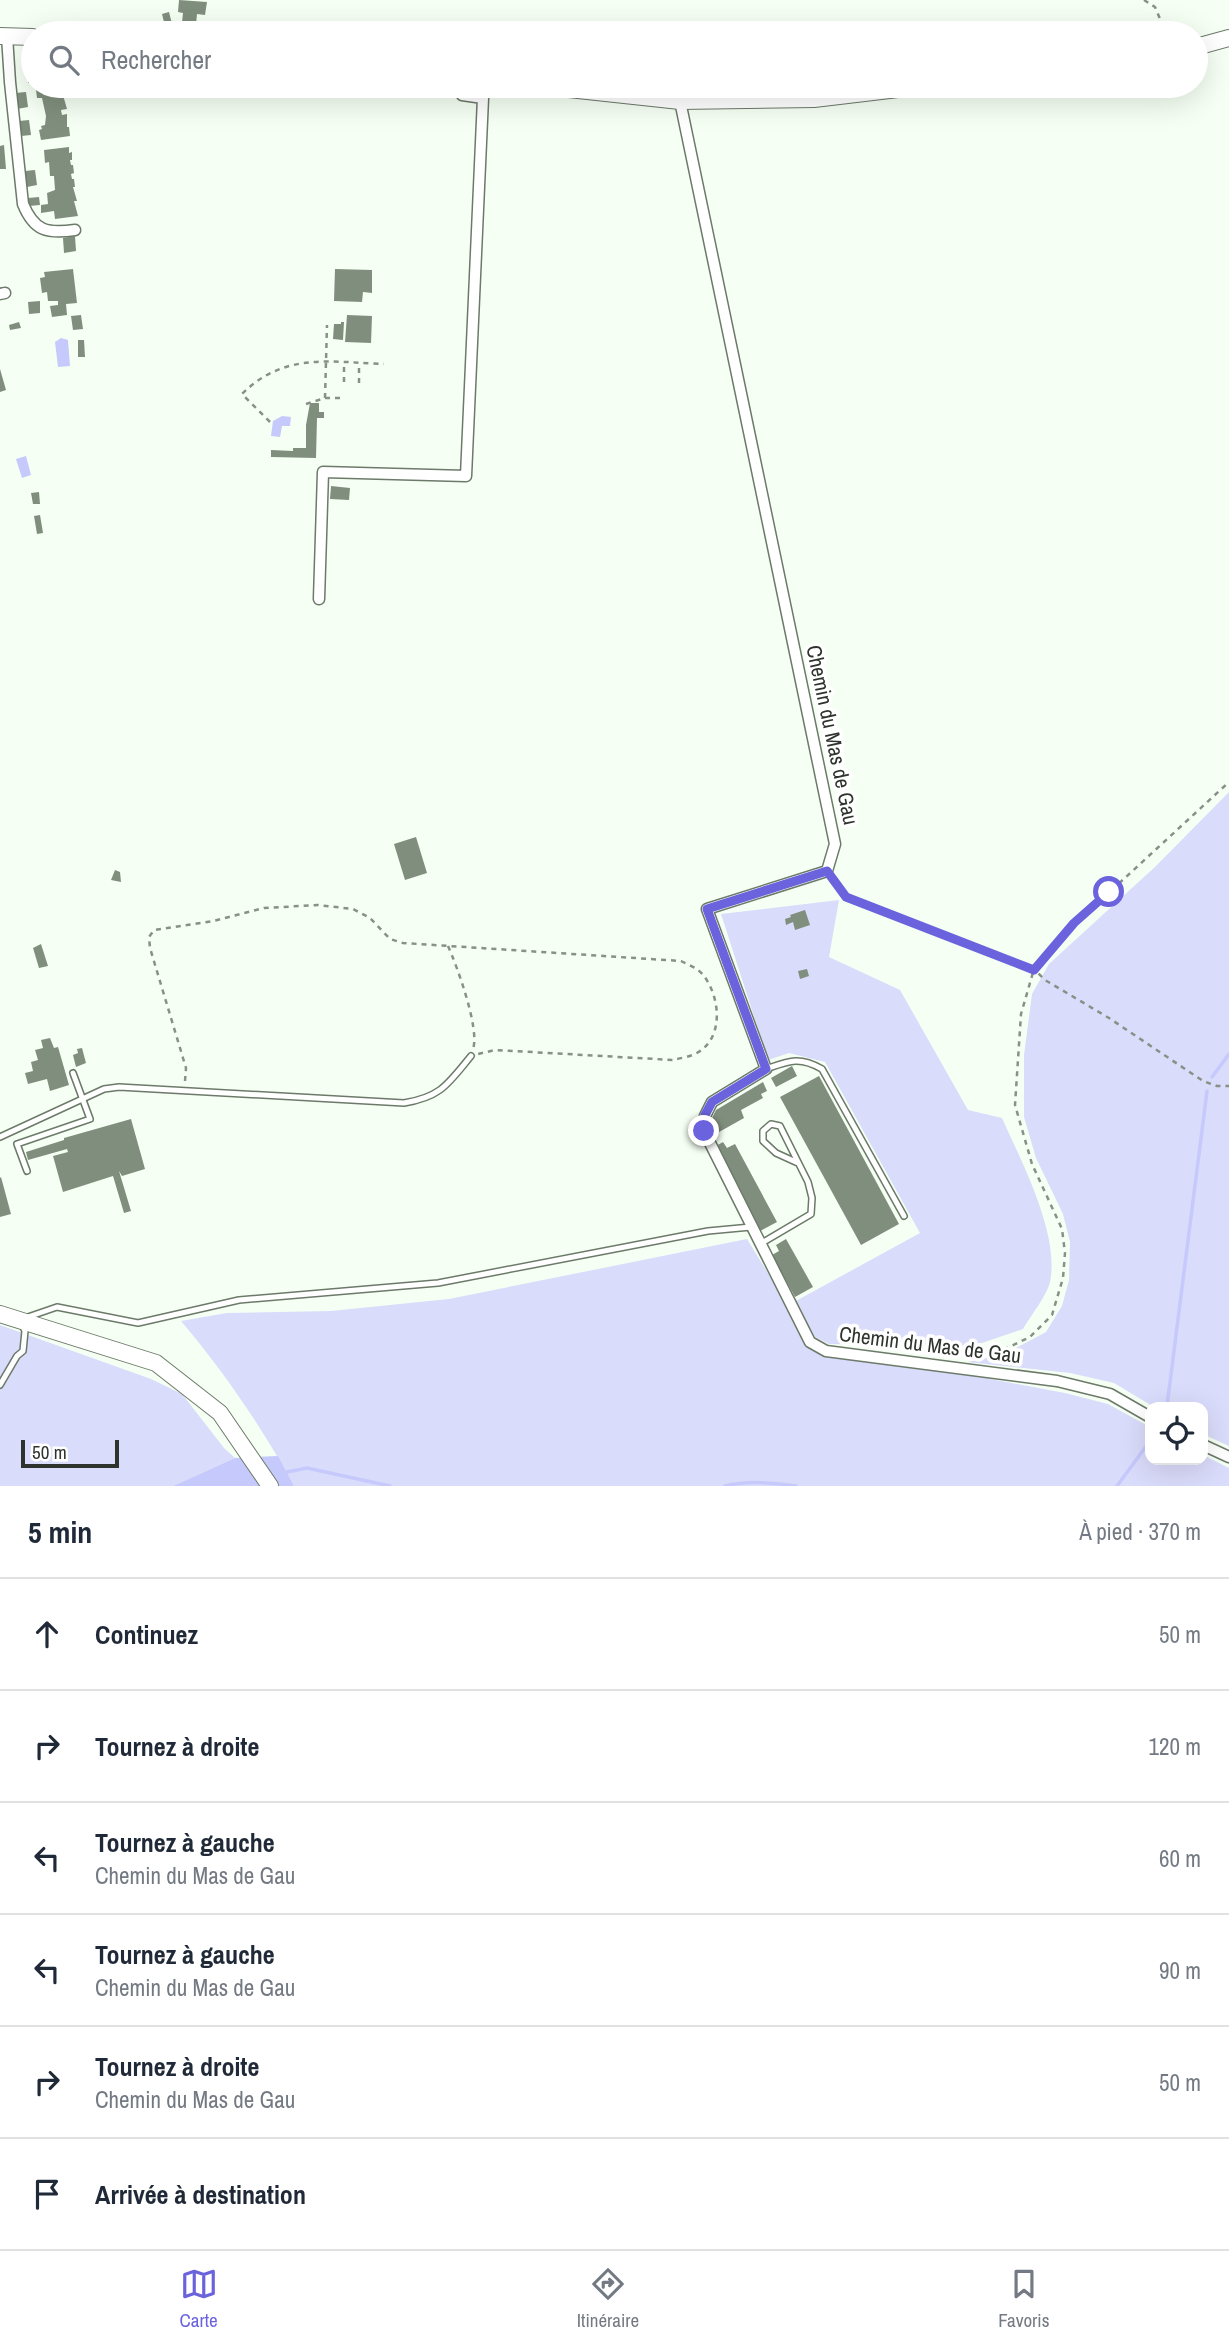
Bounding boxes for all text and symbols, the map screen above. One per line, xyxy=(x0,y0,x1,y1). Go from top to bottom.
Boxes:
search box xyxy=(21,21,1208,98)
icon: search xyxy=(45,41,83,79)
text: Rechercher xyxy=(101,42,211,77)
street label: Chemin du Mas de Gau xyxy=(799,642,866,827)
route start xyxy=(1093,876,1124,907)
route end xyxy=(688,1115,719,1146)
street label: Chemin du Mas de Gau xyxy=(838,1319,1023,1370)
map controls xyxy=(1145,1402,1208,1465)
button: locate xyxy=(1145,1402,1208,1465)
scale bar xyxy=(21,1437,119,1469)
text: 50 m xyxy=(32,1439,67,1465)
text: 5 min xyxy=(28,1512,92,1552)
text: À pied · 370 m xyxy=(1079,1516,1201,1547)
icon: ahead xyxy=(28,1615,66,1653)
text: Continuez xyxy=(95,1617,198,1652)
text: 50 m xyxy=(1159,1619,1201,1650)
icon: right xyxy=(28,1727,66,1765)
text: Tournez à droite xyxy=(95,1729,259,1764)
text: 120 m xyxy=(1149,1731,1201,1762)
text: Tournez à gauche xyxy=(95,1825,275,1860)
icon: left xyxy=(28,1839,66,1877)
text: 60 m xyxy=(1159,1843,1201,1874)
text: Chemin du Mas de Gau xyxy=(95,1860,295,1891)
text: Tournez à gauche xyxy=(95,1937,275,1972)
icon: left xyxy=(28,1951,66,1989)
text: 90 m xyxy=(1159,1955,1201,1986)
text: Chemin du Mas de Gau xyxy=(95,1972,295,2003)
text: Tournez à droite xyxy=(95,2049,259,2084)
icon: right xyxy=(28,2063,66,2101)
text: 50 m xyxy=(1159,2067,1201,2098)
text: Chemin du Mas de Gau xyxy=(95,2084,295,2115)
icon: arrive xyxy=(28,2175,66,2213)
text: Arrivée à destination xyxy=(95,2177,306,2212)
tab: Carte xyxy=(180,2265,218,2333)
tab: Itinéraire xyxy=(577,2265,639,2333)
tab: Favoris xyxy=(998,2265,1049,2333)

